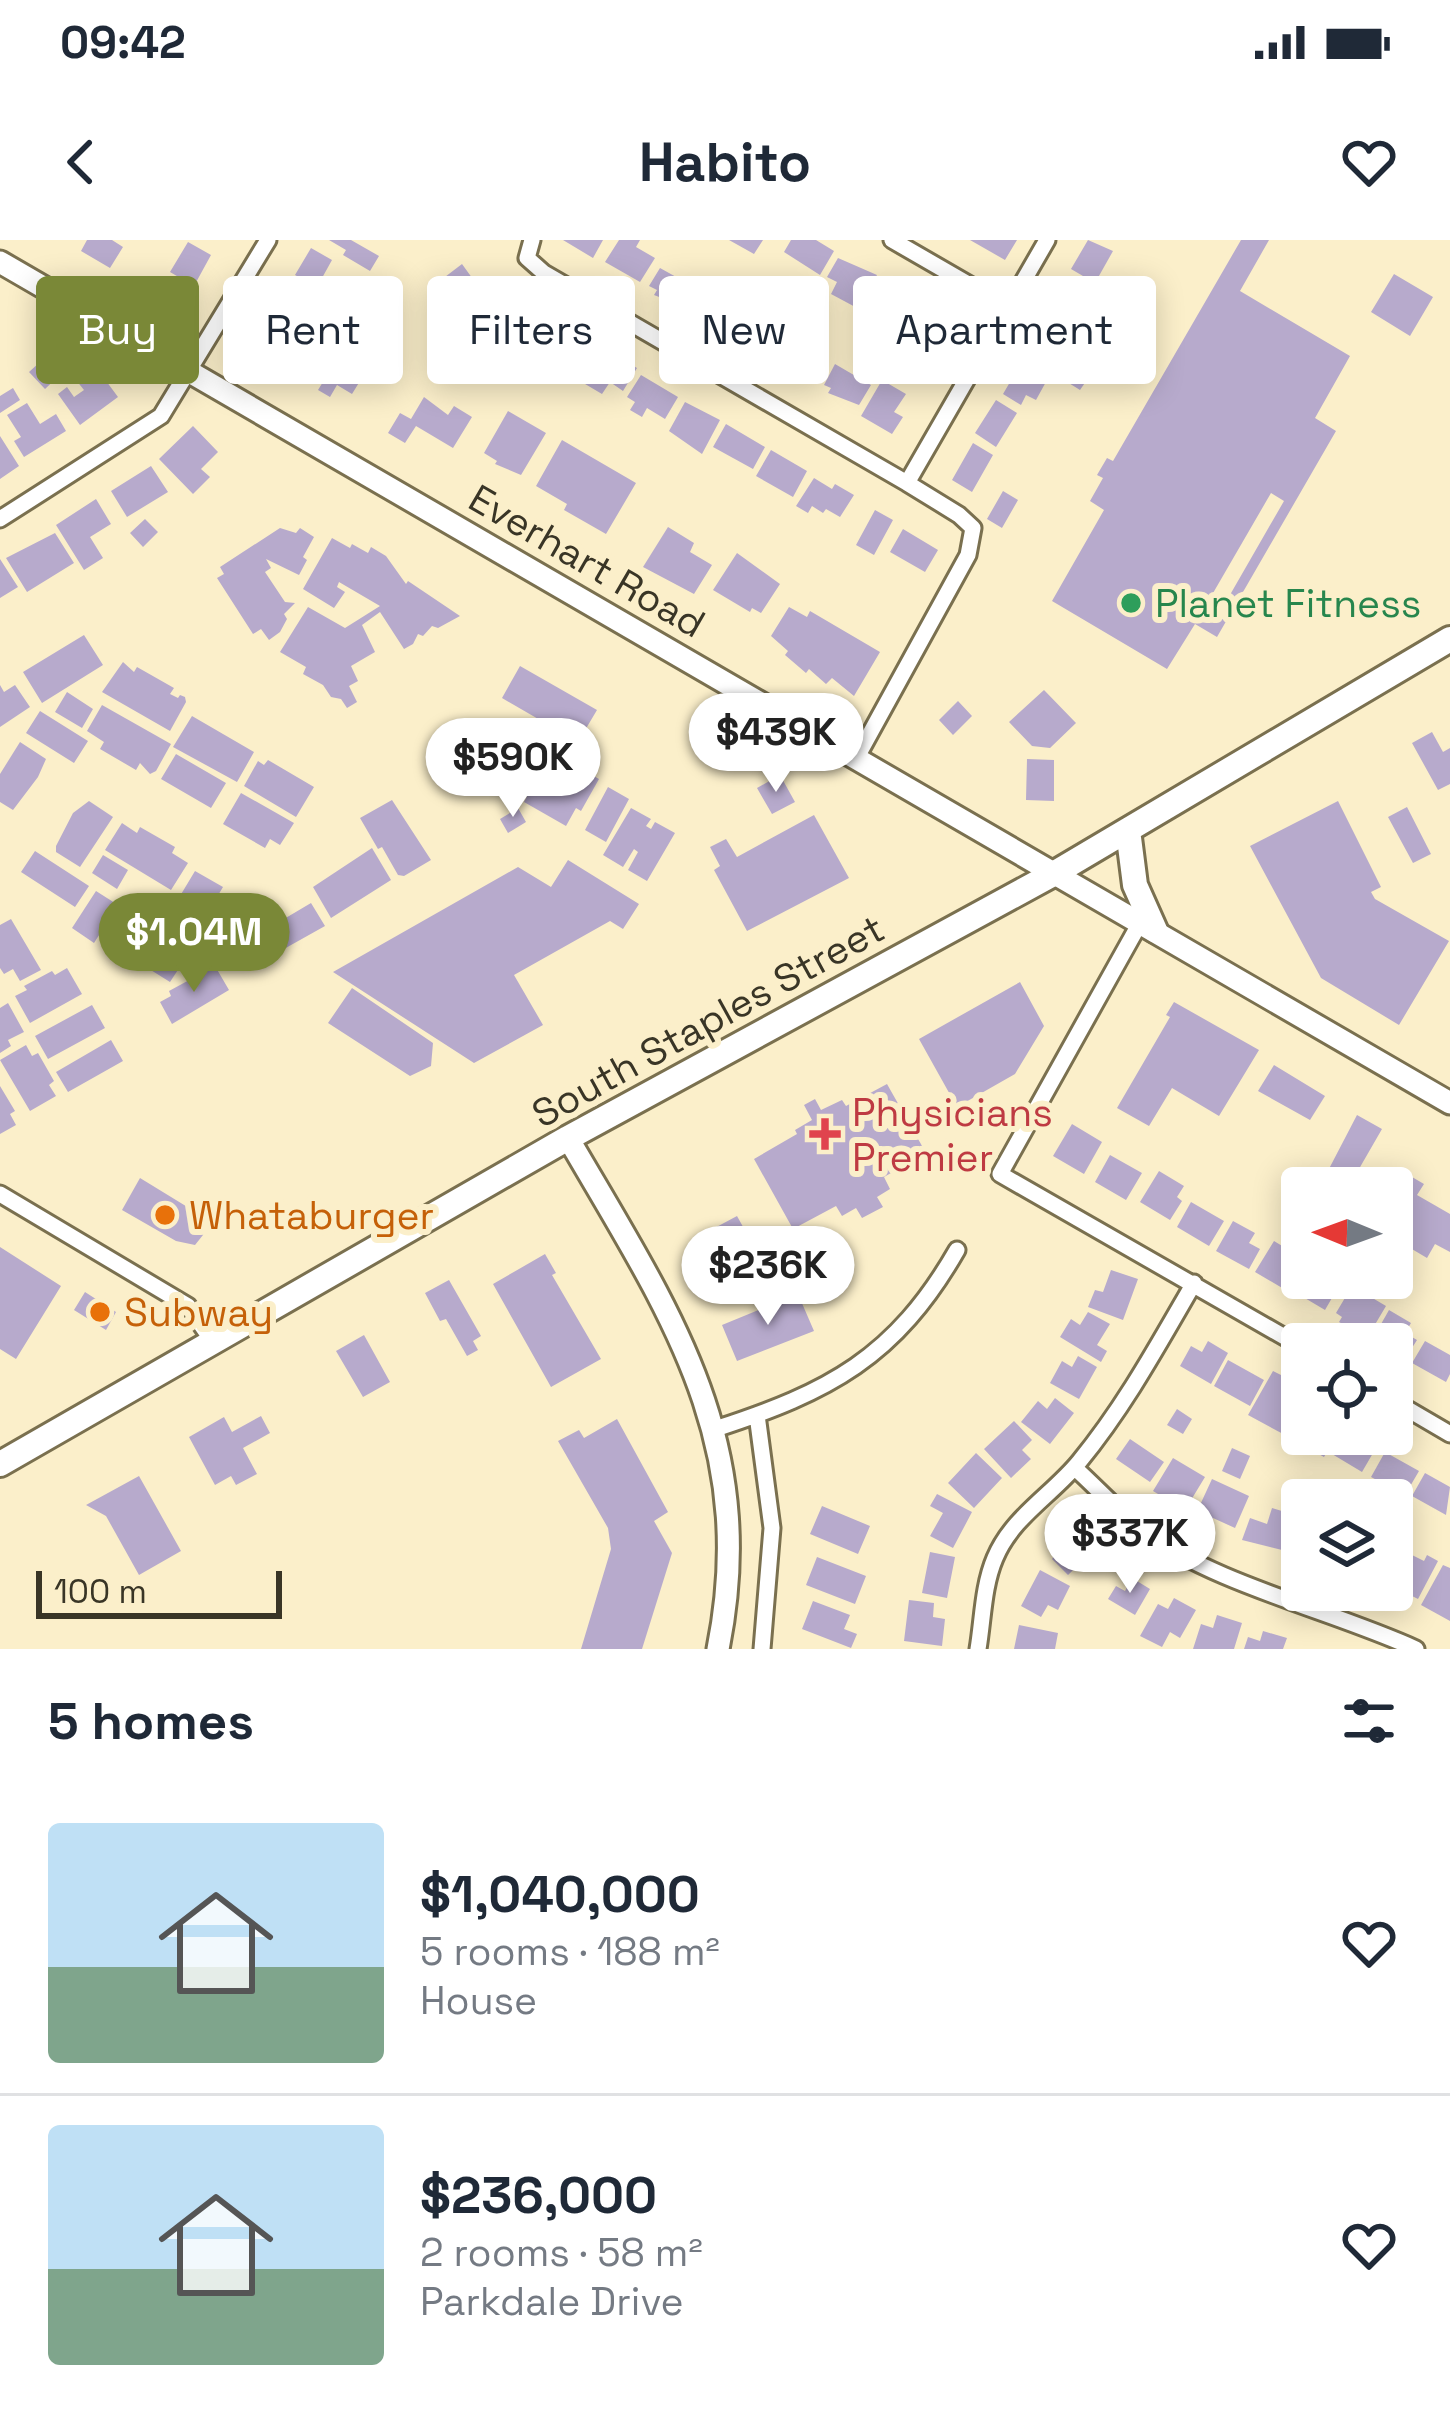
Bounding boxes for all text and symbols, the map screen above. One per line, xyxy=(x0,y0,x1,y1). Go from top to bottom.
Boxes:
text: 09:42 xyxy=(60,14,186,71)
text: Habito xyxy=(639,128,811,197)
icon: back xyxy=(48,129,114,195)
icon: heart xyxy=(1336,129,1402,195)
chip: Buy xyxy=(36,276,199,384)
chip: Rent xyxy=(223,276,403,384)
chip: Filters xyxy=(427,276,635,384)
chip: New xyxy=(659,276,829,384)
chip: Apartment xyxy=(853,276,1156,384)
street label: Everhart Road xyxy=(460,474,714,648)
place label: Planet Fitness xyxy=(1155,579,1421,628)
marker: Planet Fitness xyxy=(1118,590,1144,616)
pin: $439K xyxy=(692,693,860,795)
text: $439K xyxy=(716,707,836,756)
pin: $590K xyxy=(429,718,597,820)
text: $590K xyxy=(453,732,573,781)
pin: $1.04M xyxy=(96,893,292,995)
street label: South Staples Street xyxy=(523,904,893,1138)
text: $1.04M xyxy=(126,907,262,956)
place label: Physicians Premier xyxy=(852,1088,1053,1182)
marker: Physicians Premier xyxy=(809,1118,841,1150)
north arrow xyxy=(1281,1167,1413,1299)
map controls xyxy=(1281,1167,1413,1611)
place label: Whataburger xyxy=(189,1191,434,1240)
marker: Whataburger xyxy=(152,1202,178,1228)
pin: $236K xyxy=(684,1226,852,1328)
text: $236K xyxy=(708,1240,828,1289)
place label: Subway xyxy=(124,1288,273,1337)
marker: Subway xyxy=(87,1299,113,1325)
button: locate xyxy=(1281,1323,1413,1455)
button: layers xyxy=(1281,1479,1413,1611)
pin: $337K xyxy=(1046,1494,1214,1596)
text: $337K xyxy=(1071,1508,1189,1557)
scale bar xyxy=(36,1565,282,1618)
text: 100 m xyxy=(54,1571,147,1613)
icon: filters xyxy=(1336,1688,1402,1754)
text: 5 homes xyxy=(48,1689,254,1754)
text: $1,040,000 xyxy=(420,1862,700,1927)
icon: home xyxy=(144,1871,288,2015)
icon: heart xyxy=(1336,1910,1402,1976)
text: 5 rooms · 188 m² xyxy=(420,1927,720,1976)
text: House xyxy=(420,1976,537,2025)
text: $236,000 xyxy=(420,2163,657,2228)
icon: home xyxy=(144,2173,288,2317)
icon: heart xyxy=(1336,2212,1402,2278)
text: 2 rooms · 58 m² xyxy=(420,2228,703,2277)
text: Parkdale Drive xyxy=(420,2277,684,2326)

